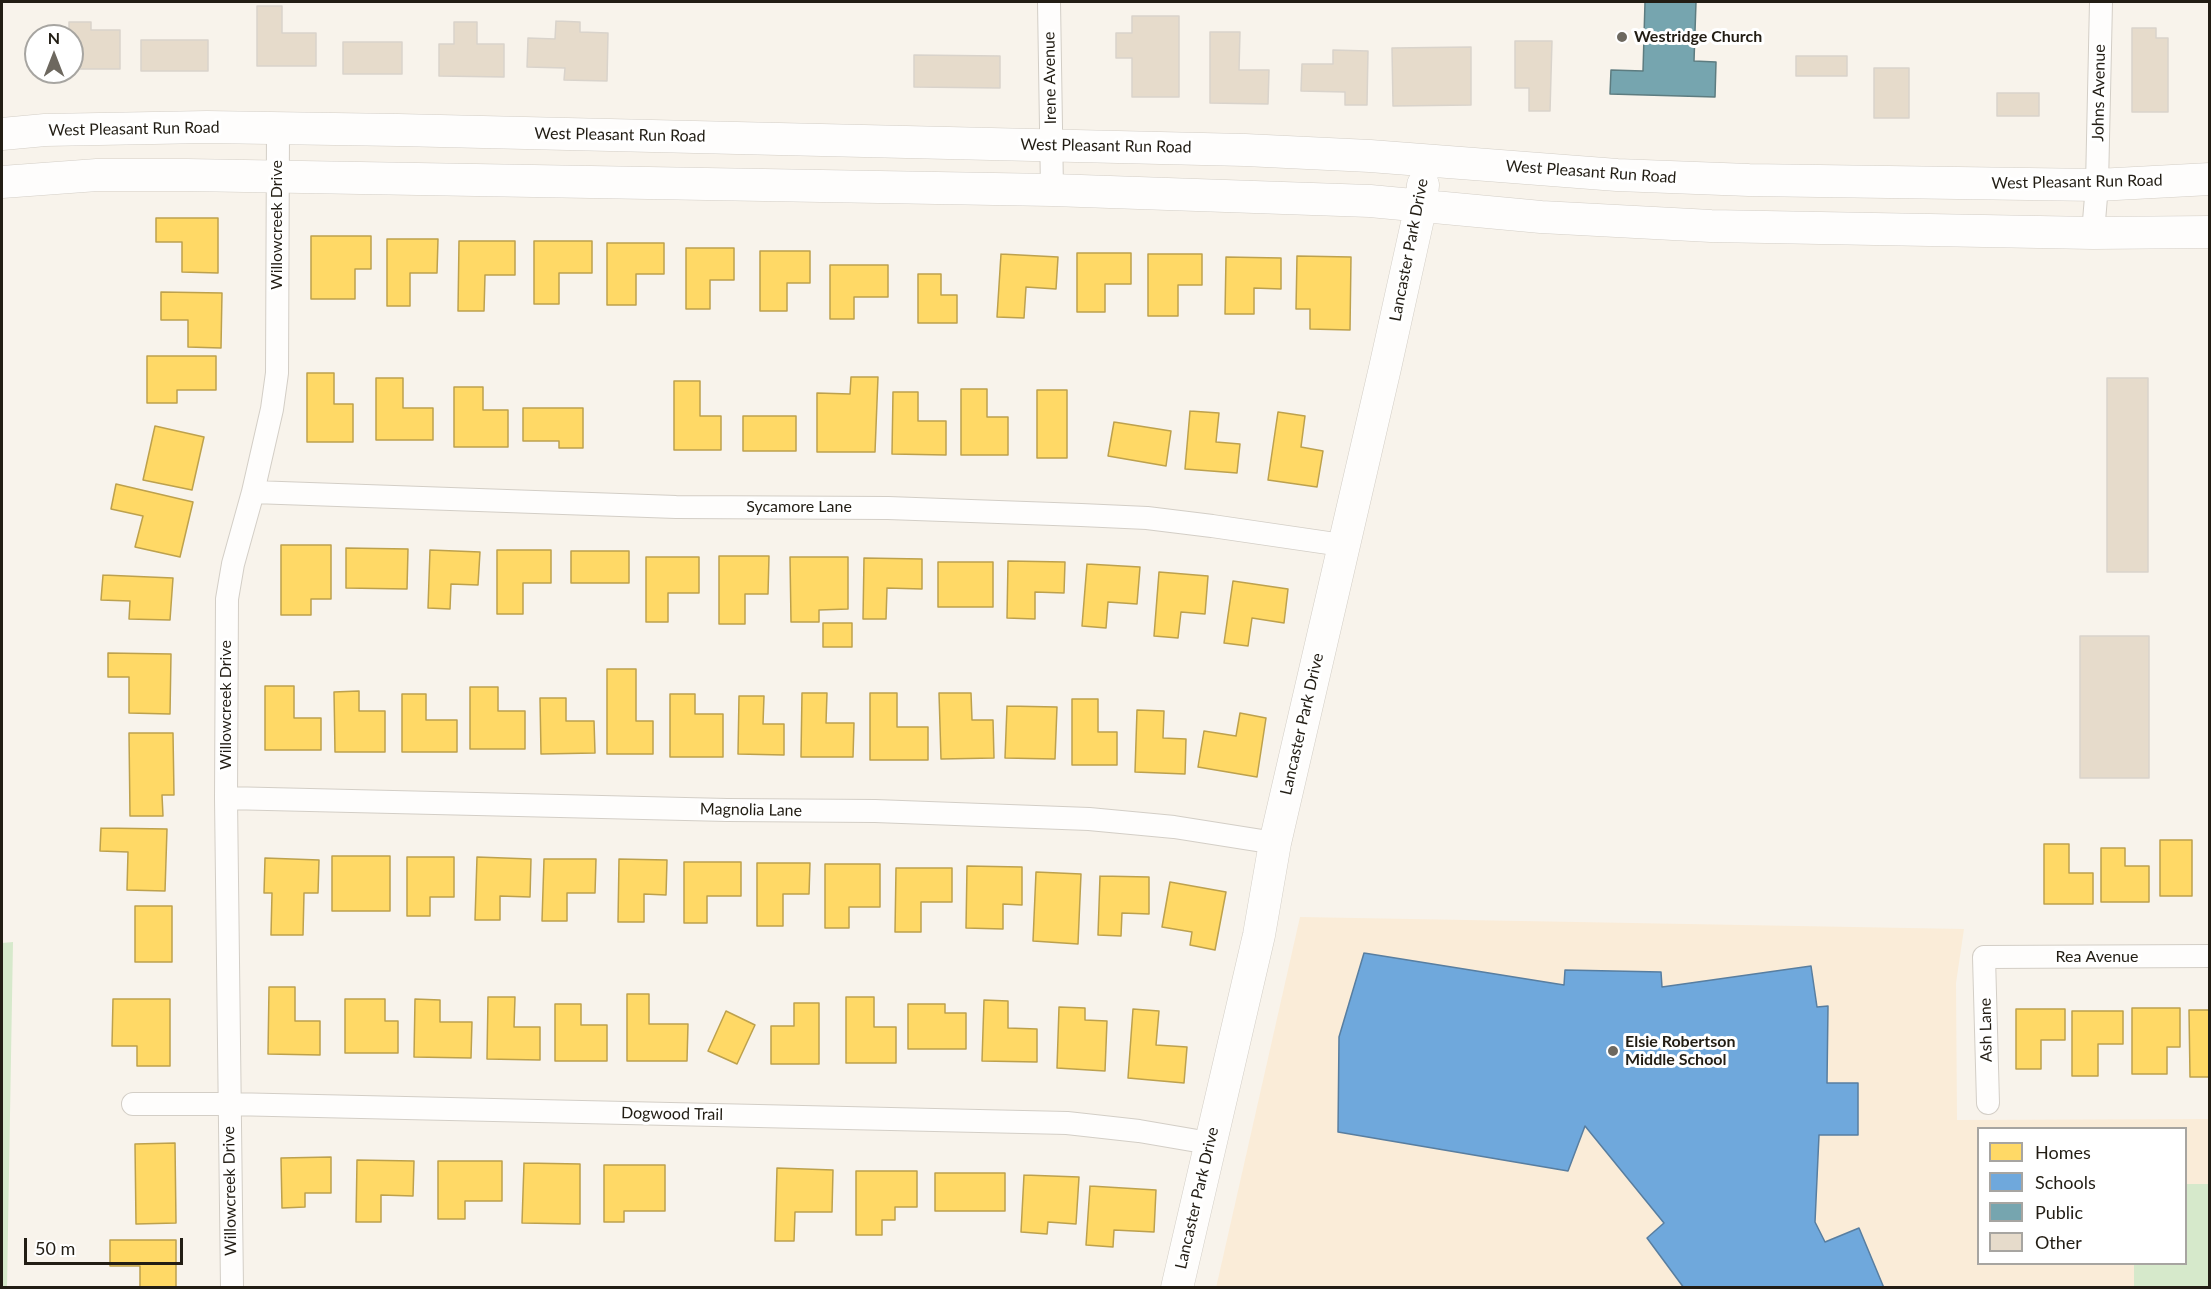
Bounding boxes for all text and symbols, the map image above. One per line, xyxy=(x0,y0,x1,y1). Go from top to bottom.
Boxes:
north arrow xyxy=(24,24,84,84)
place label: Westridge Church xyxy=(1634,27,1762,47)
text: N xyxy=(48,28,60,47)
marker: Westridge Church xyxy=(1615,30,1629,44)
street label: Irene Avenue xyxy=(1040,31,1060,125)
street label: Johns Avenue xyxy=(2089,44,2109,142)
street label: West Pleasant Run Road xyxy=(48,118,220,140)
street label: West Pleasant Run Road xyxy=(534,124,706,146)
street label: West Pleasant Run Road xyxy=(1020,135,1192,157)
street label: West Pleasant Run Road xyxy=(1505,156,1677,188)
street label: Willowcreek Drive xyxy=(267,160,287,290)
street label: West Pleasant Run Road xyxy=(1991,171,2163,193)
street label: Lancaster Park Drive xyxy=(1386,177,1432,323)
street label: Sycamore Lane xyxy=(746,497,852,517)
street label: Willowcreek Drive xyxy=(216,640,236,770)
street label: Lancaster Park Drive xyxy=(1276,651,1328,797)
street label: Magnolia Lane xyxy=(700,800,802,820)
street label: Rea Avenue xyxy=(2056,947,2138,967)
street label: Ash Lane xyxy=(1976,998,1996,1062)
place label: Elsie Robertson Middle School xyxy=(1625,1032,1735,1070)
marker: Elsie Robertson Middle School xyxy=(1606,1044,1620,1058)
street label: Dogwood Trail xyxy=(621,1104,723,1124)
street label: Lancaster Park Drive xyxy=(1171,1125,1223,1271)
street label: Willowcreek Drive xyxy=(219,1126,241,1256)
legend xyxy=(1977,1127,2187,1265)
text: Homes xyxy=(2035,1141,2091,1163)
text: Schools xyxy=(2035,1171,2096,1193)
text: Public xyxy=(2035,1201,2083,1223)
scale bar xyxy=(27,1226,186,1264)
text: Other xyxy=(2035,1231,2082,1253)
text: 50 m xyxy=(35,1237,75,1259)

